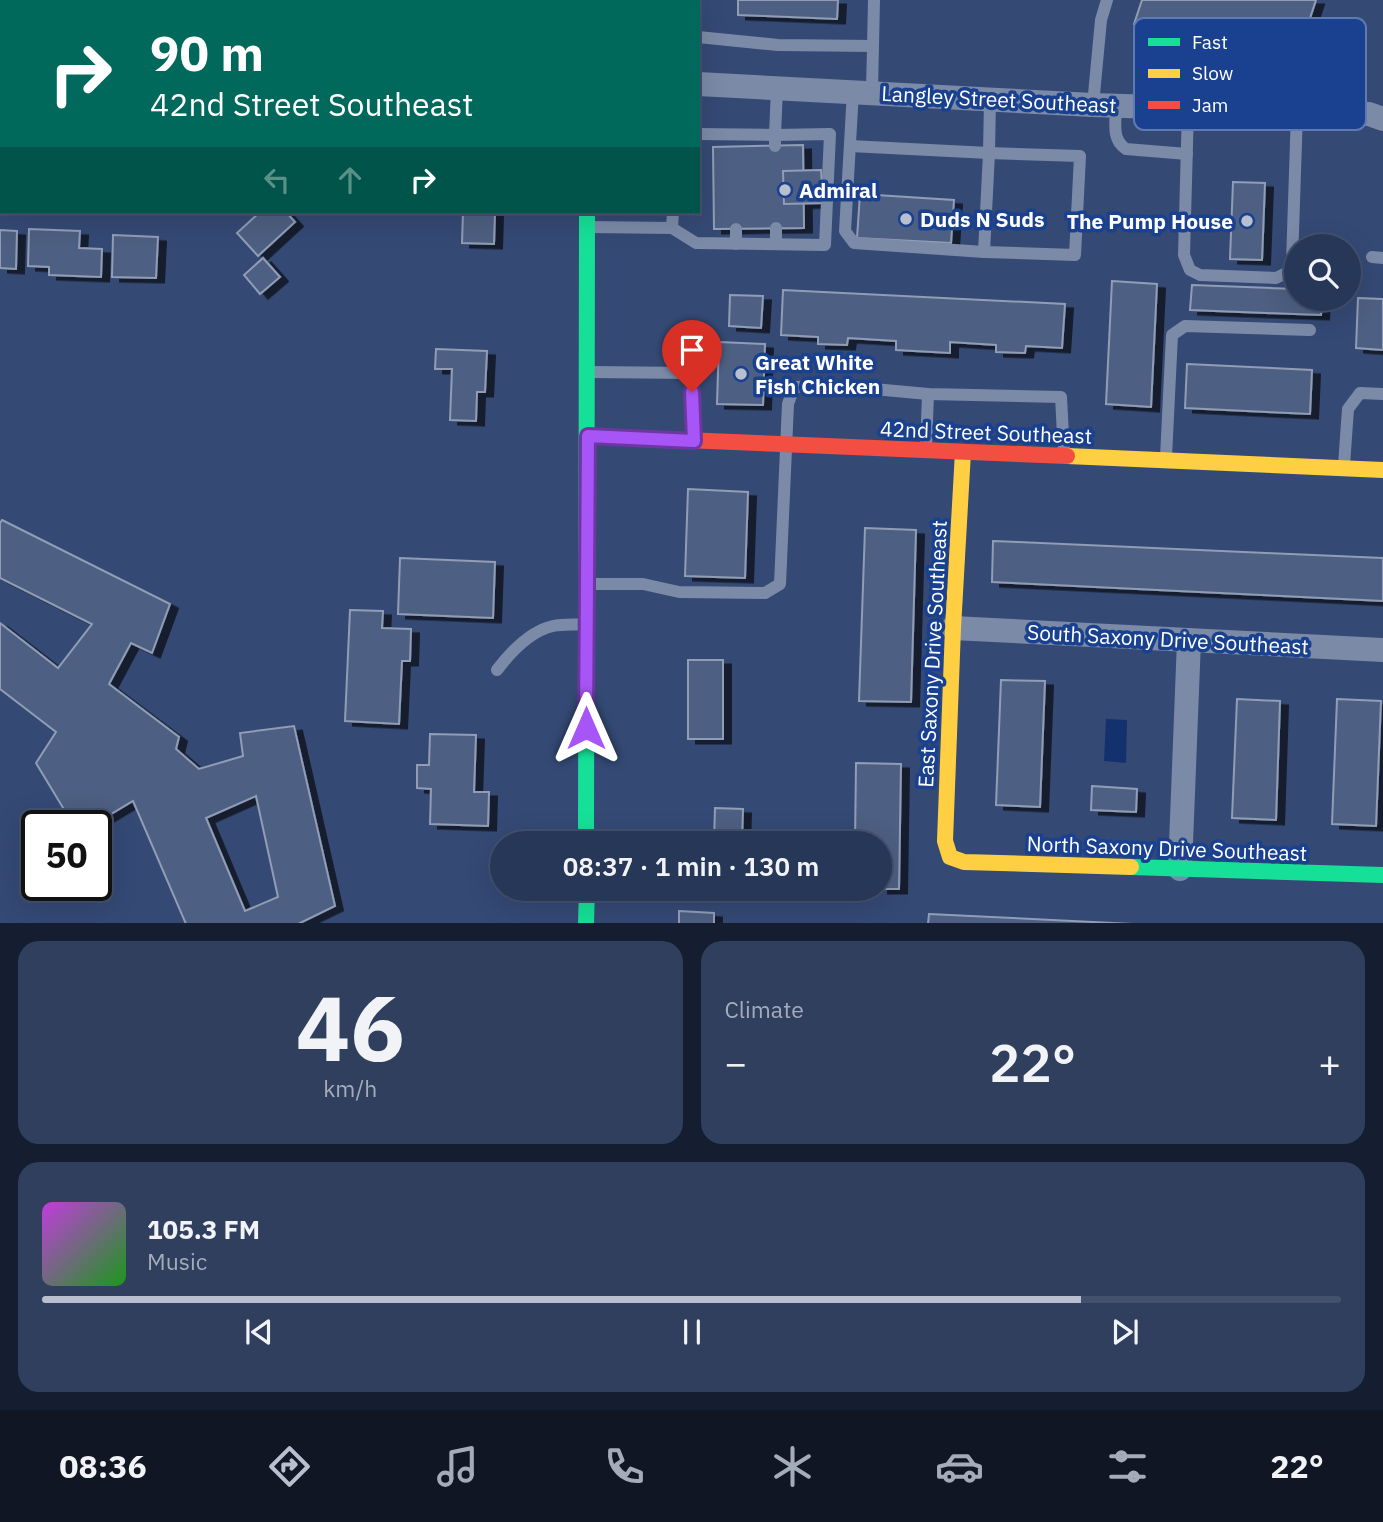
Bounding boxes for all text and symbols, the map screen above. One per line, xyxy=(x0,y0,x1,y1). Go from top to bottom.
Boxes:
legend xyxy=(1134,18,1366,130)
text: 90 m xyxy=(150,21,264,84)
icon: right xyxy=(35,28,126,119)
text: Fast xyxy=(1192,30,1228,54)
text: Slow xyxy=(1192,61,1233,85)
street label: Langley Street Southeast xyxy=(881,79,1117,119)
text: 42nd Street Southeast xyxy=(150,83,473,125)
text: Jam xyxy=(1192,93,1228,117)
icon: left xyxy=(258,161,296,199)
icon: ahead xyxy=(331,161,369,199)
icon: right xyxy=(404,161,442,199)
place label: Admiral xyxy=(799,176,877,204)
marker: Admiral xyxy=(777,182,793,198)
place label: Duds N Suds xyxy=(920,205,1045,233)
place label: The Pump House xyxy=(1067,207,1233,235)
marker: Duds N Suds xyxy=(898,211,914,227)
marker: The Pump House xyxy=(1239,213,1255,229)
map controls xyxy=(1284,234,1361,311)
button: search xyxy=(1284,234,1361,311)
pin xyxy=(662,320,722,392)
icon: arrive xyxy=(673,331,711,369)
place label: Great White Fish Chicken xyxy=(755,348,880,400)
marker: Great White Fish Chicken xyxy=(733,366,749,382)
street label: 42nd Street Southeast xyxy=(879,414,1093,450)
street label: East Saxony Drive Southeast xyxy=(911,520,953,788)
street label: South Saxony Drive Southeast xyxy=(1026,618,1310,660)
position arrow xyxy=(549,691,623,765)
speed limit sign: 50 xyxy=(21,810,112,901)
street label: North Saxony Drive Southeast xyxy=(1026,829,1308,867)
text: 08:37 · 1 min · 130 m xyxy=(563,849,819,883)
text: 46 xyxy=(296,968,405,1086)
text: Climate xyxy=(725,994,804,1024)
text: 22° xyxy=(989,1029,1076,1096)
text: − xyxy=(725,1038,747,1087)
text: + xyxy=(1318,1038,1341,1087)
text: km/h xyxy=(323,1073,377,1103)
text: 105.3 FM xyxy=(147,1212,260,1246)
text: Music xyxy=(147,1246,207,1276)
icon: previous xyxy=(240,1313,278,1351)
icon: pause xyxy=(673,1313,711,1351)
icon: next xyxy=(1106,1313,1144,1351)
icon: directions xyxy=(265,1442,314,1491)
icon: music xyxy=(433,1442,482,1491)
icon: phone xyxy=(600,1442,649,1491)
icon: climate xyxy=(768,1442,817,1491)
icon: car xyxy=(935,1442,984,1491)
icon: filters xyxy=(1103,1442,1152,1491)
text: 08:36 xyxy=(59,1445,147,1487)
text: 22° xyxy=(1270,1445,1324,1487)

